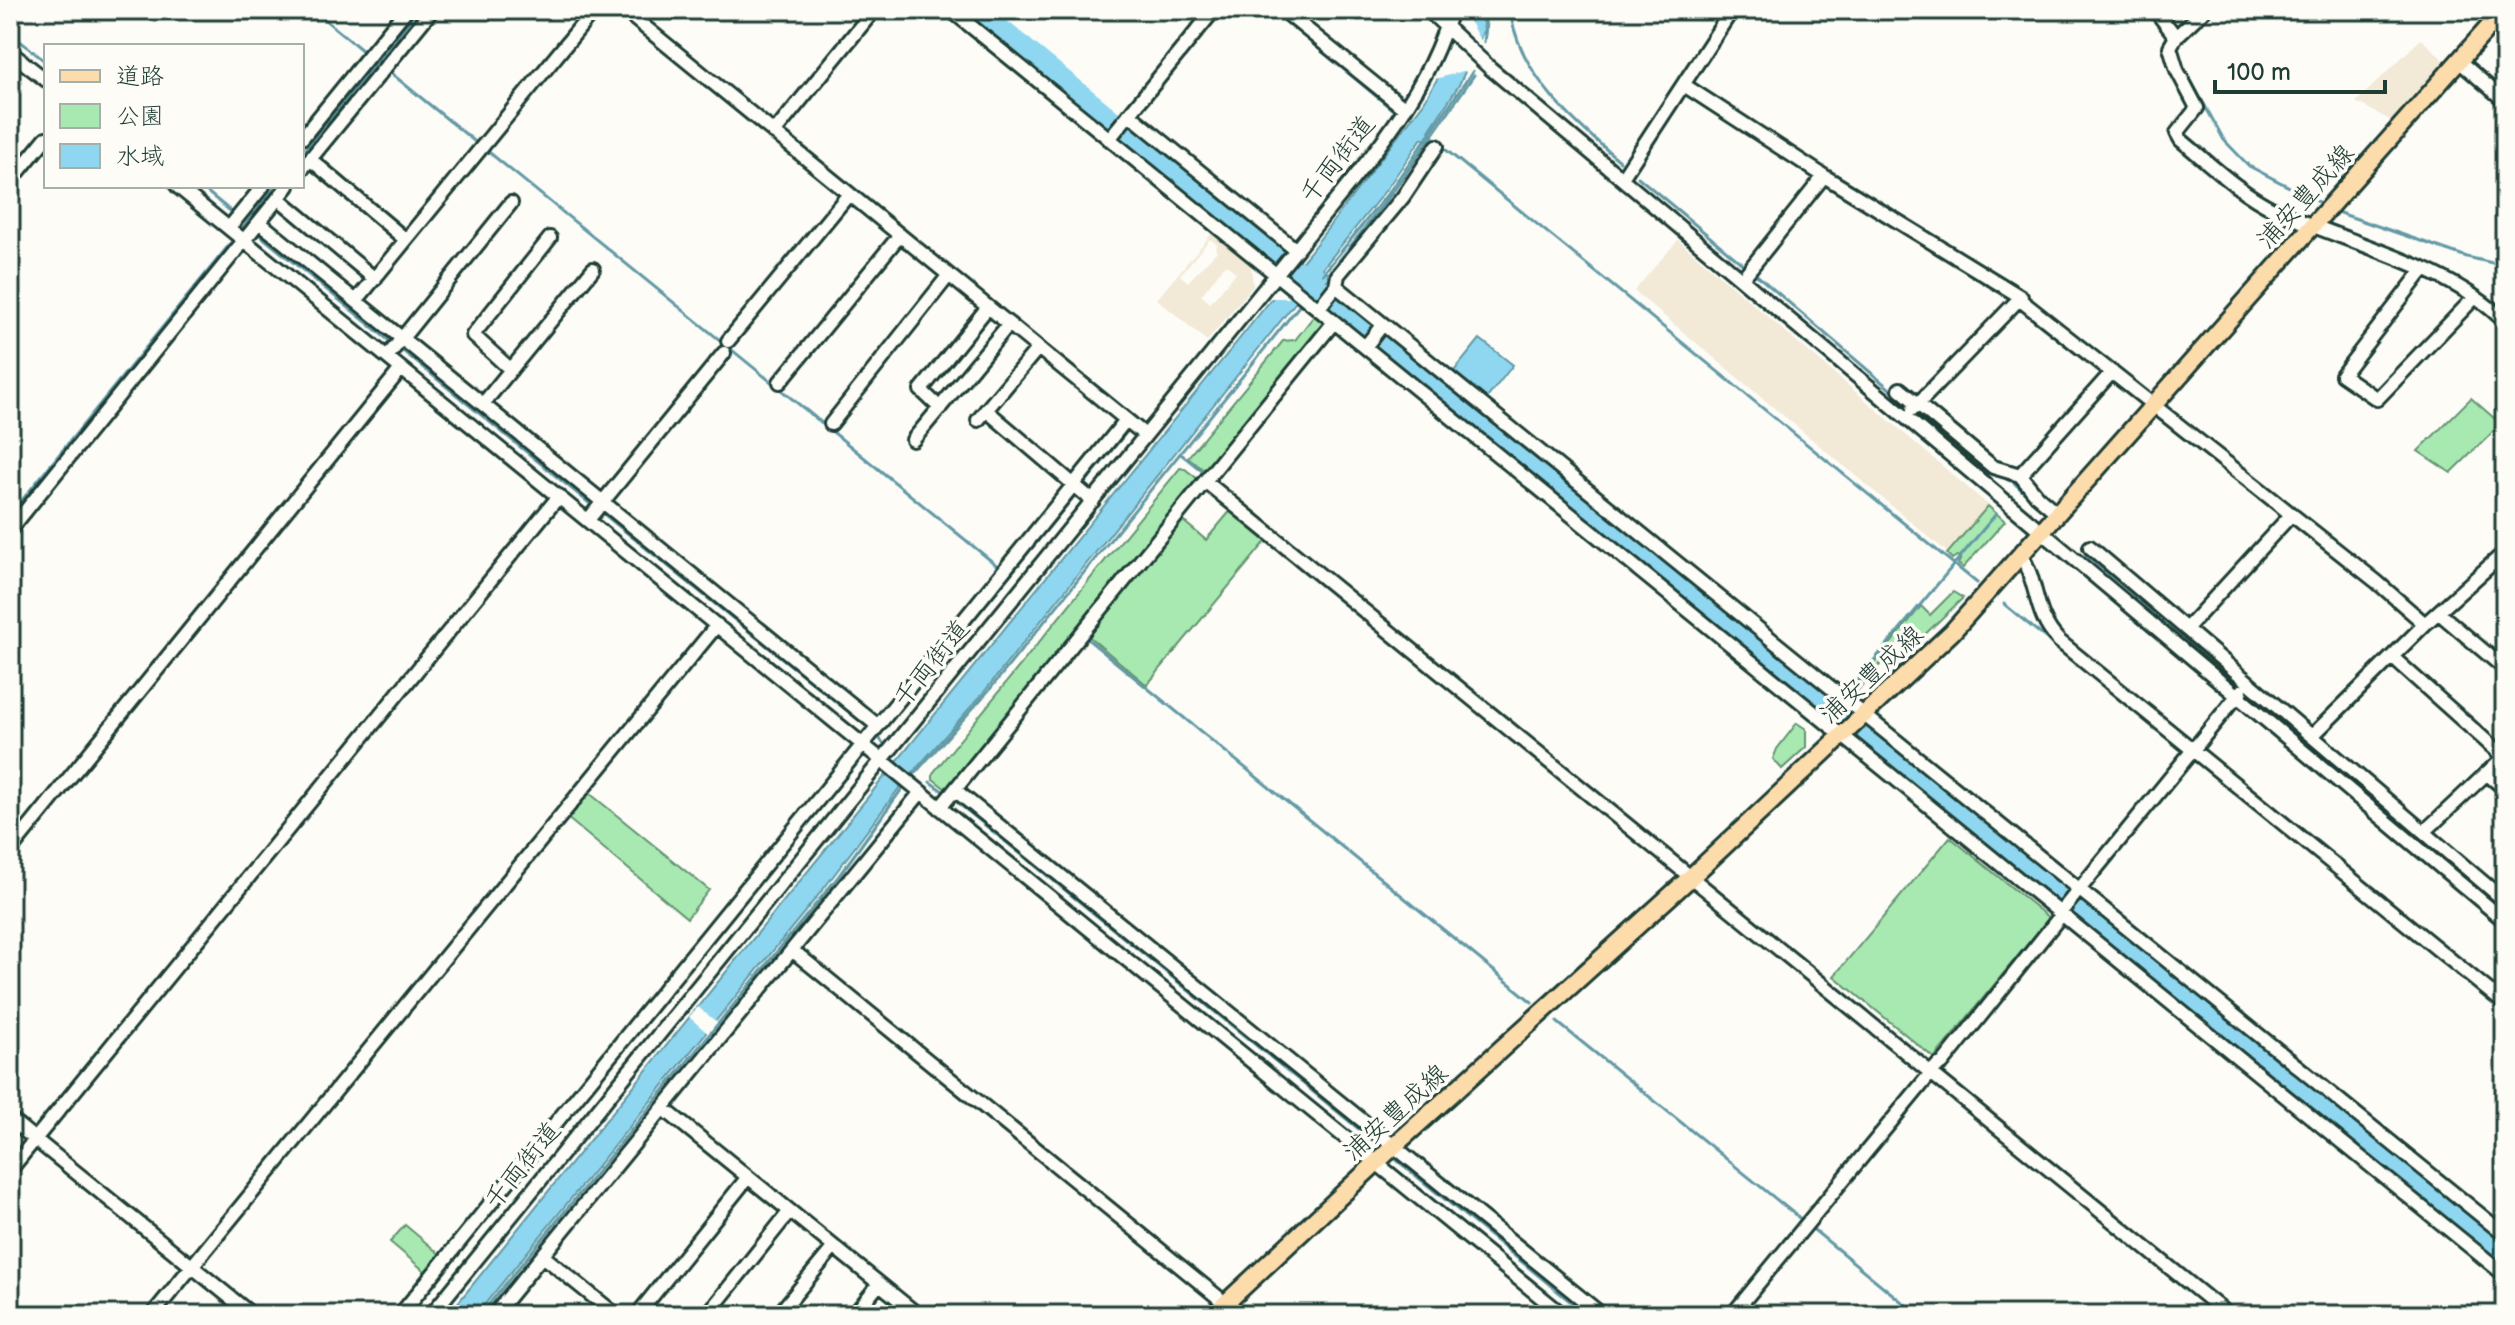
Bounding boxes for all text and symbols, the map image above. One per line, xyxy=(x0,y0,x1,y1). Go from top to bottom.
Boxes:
legend xyxy=(44,44,304,188)
scale bar xyxy=(2215,44,2385,94)
text: 100 m xyxy=(2227,58,2291,87)
text: 道路 xyxy=(116,62,164,91)
text: 公園 xyxy=(116,102,164,131)
street label: 千両街道 xyxy=(1294,109,1382,211)
street label: 浦安豊成線 xyxy=(2251,138,2361,256)
text: 水域 xyxy=(116,142,164,171)
street label: 千両街道 xyxy=(887,614,977,714)
street label: 浦安豊成線 xyxy=(1814,619,1930,731)
street label: 浦安豊成線 xyxy=(1337,1058,1455,1168)
street label: 千両街道 xyxy=(478,1116,568,1216)

